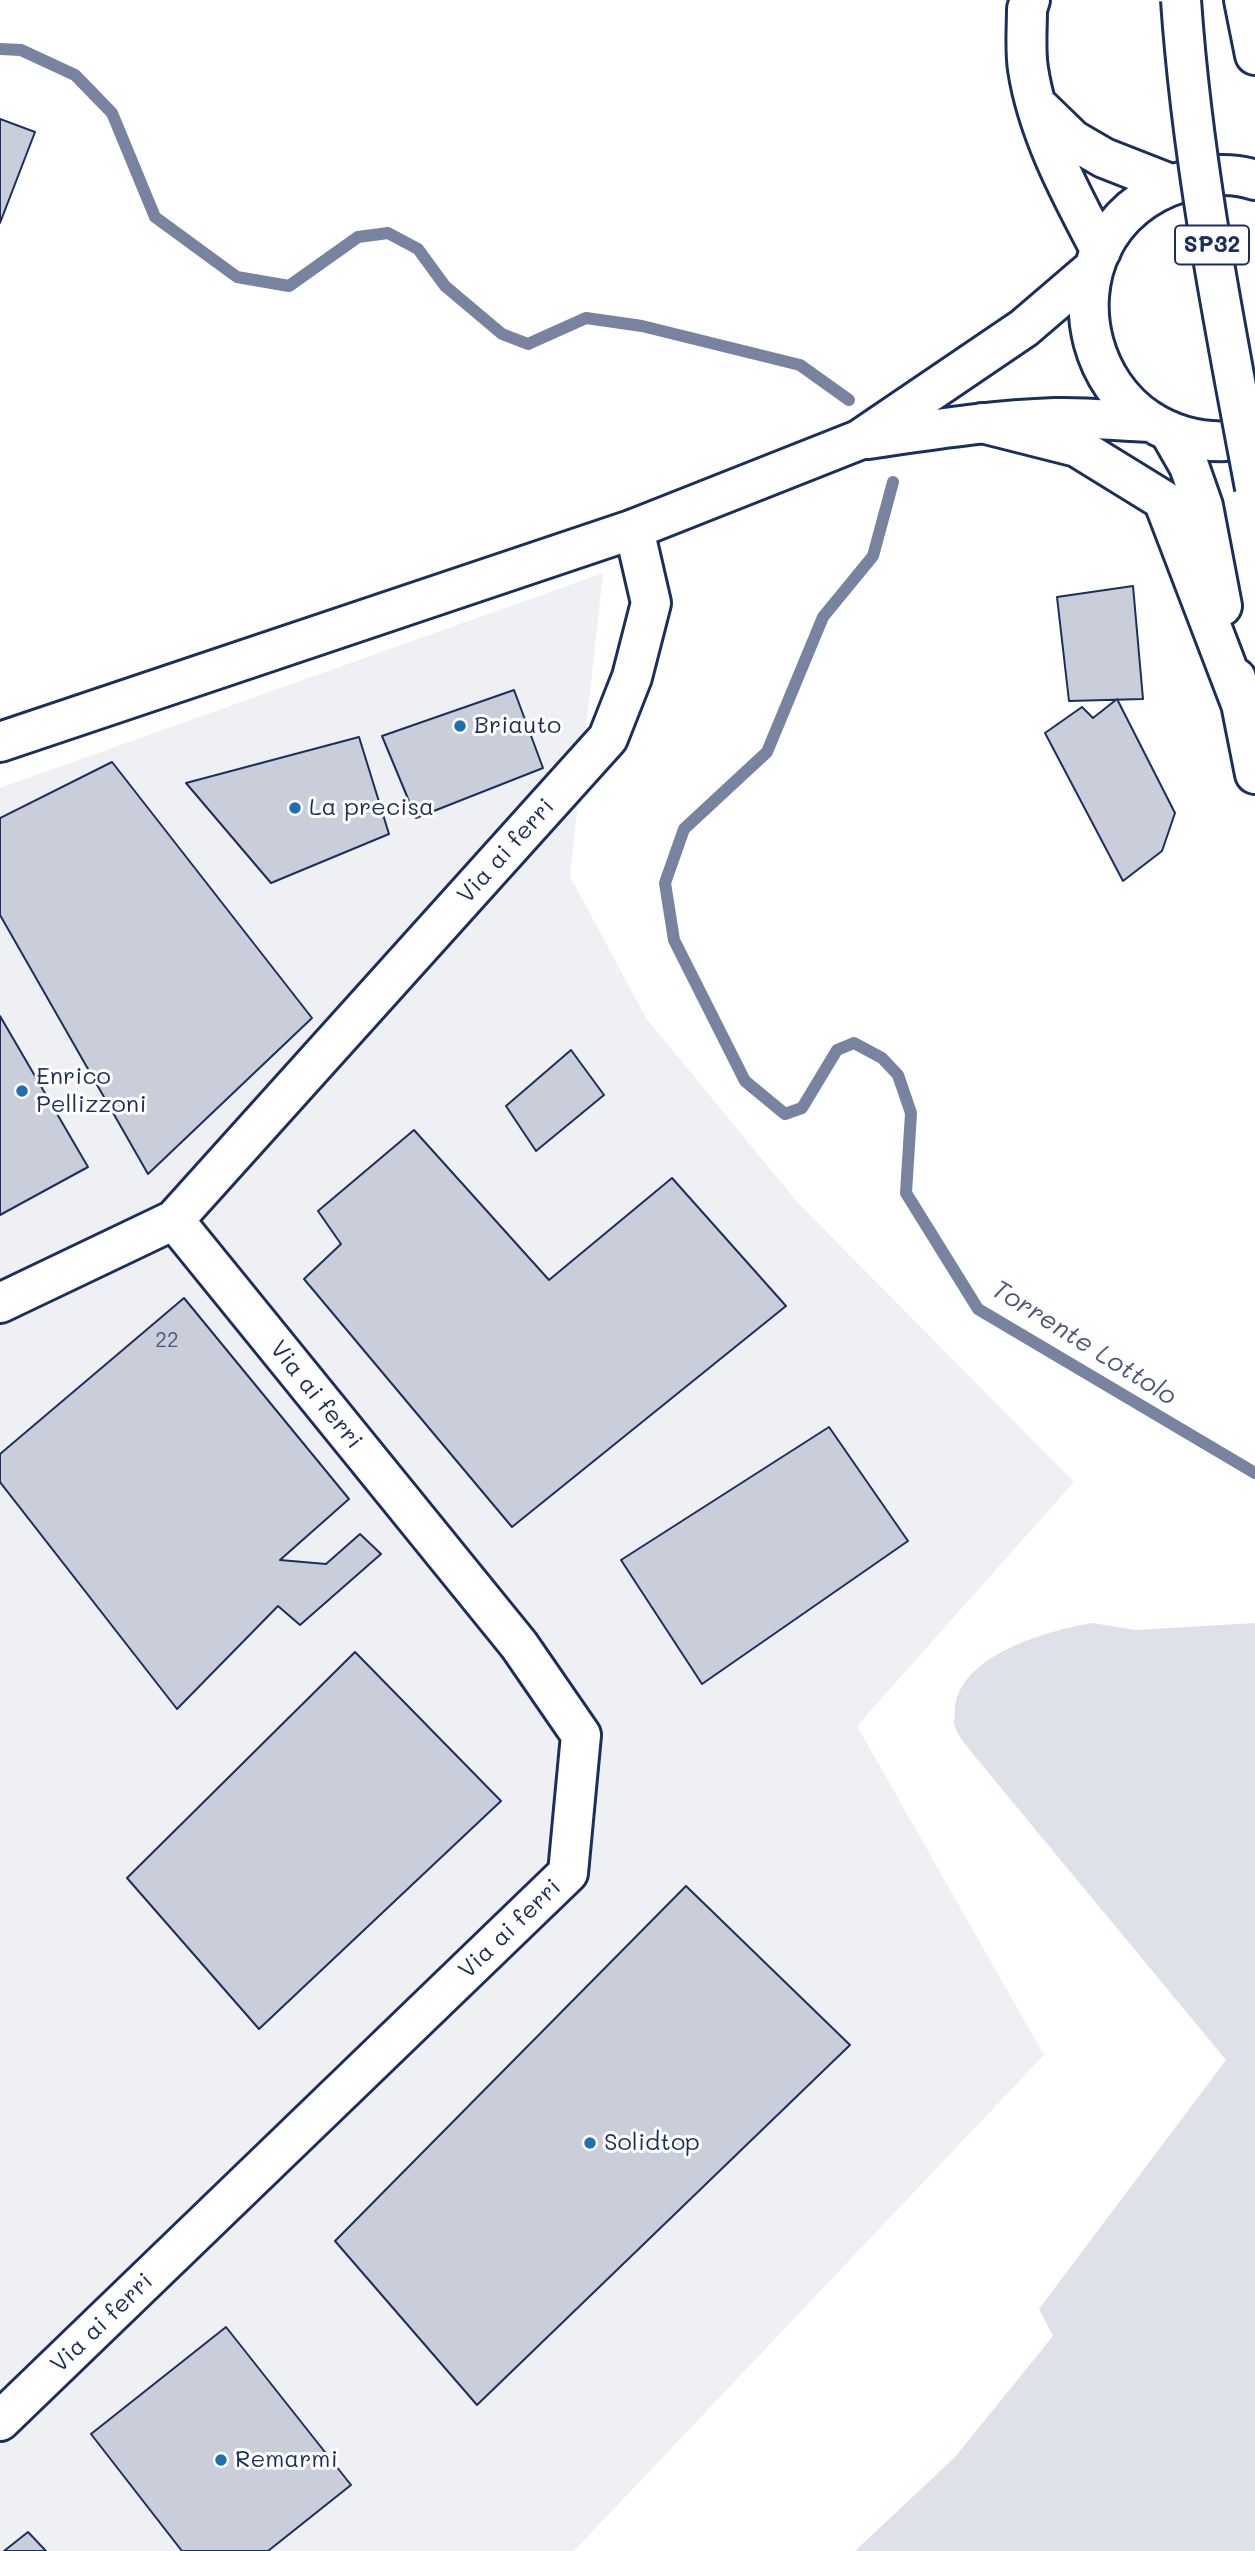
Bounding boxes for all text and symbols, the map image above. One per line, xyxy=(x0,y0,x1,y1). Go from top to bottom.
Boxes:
road number: SP32 xyxy=(1175,226,1249,264)
place label: Briauto xyxy=(474,712,561,740)
marker: Briauto xyxy=(452,718,468,734)
street label: Via ai ferri xyxy=(451,793,561,909)
place label: La precisa xyxy=(309,794,434,822)
marker: La precisa xyxy=(287,800,303,816)
place label: Enrico Pellizzoni xyxy=(36,1063,146,1119)
marker: Enrico Pellizzoni xyxy=(14,1083,30,1099)
water label: Torrente Lottolo xyxy=(986,1274,1182,1412)
house number: 22 xyxy=(155,1328,179,1354)
street label: Via ai ferri xyxy=(264,1335,368,1455)
street label: Via ai ferri xyxy=(453,1873,567,1985)
place label: Solidtop xyxy=(604,2129,700,2157)
marker: Solidtop xyxy=(582,2135,598,2151)
street label: Via ai ferri xyxy=(45,2267,159,2379)
place label: Remarmi xyxy=(235,2446,338,2474)
marker: Remarmi xyxy=(213,2452,229,2468)

